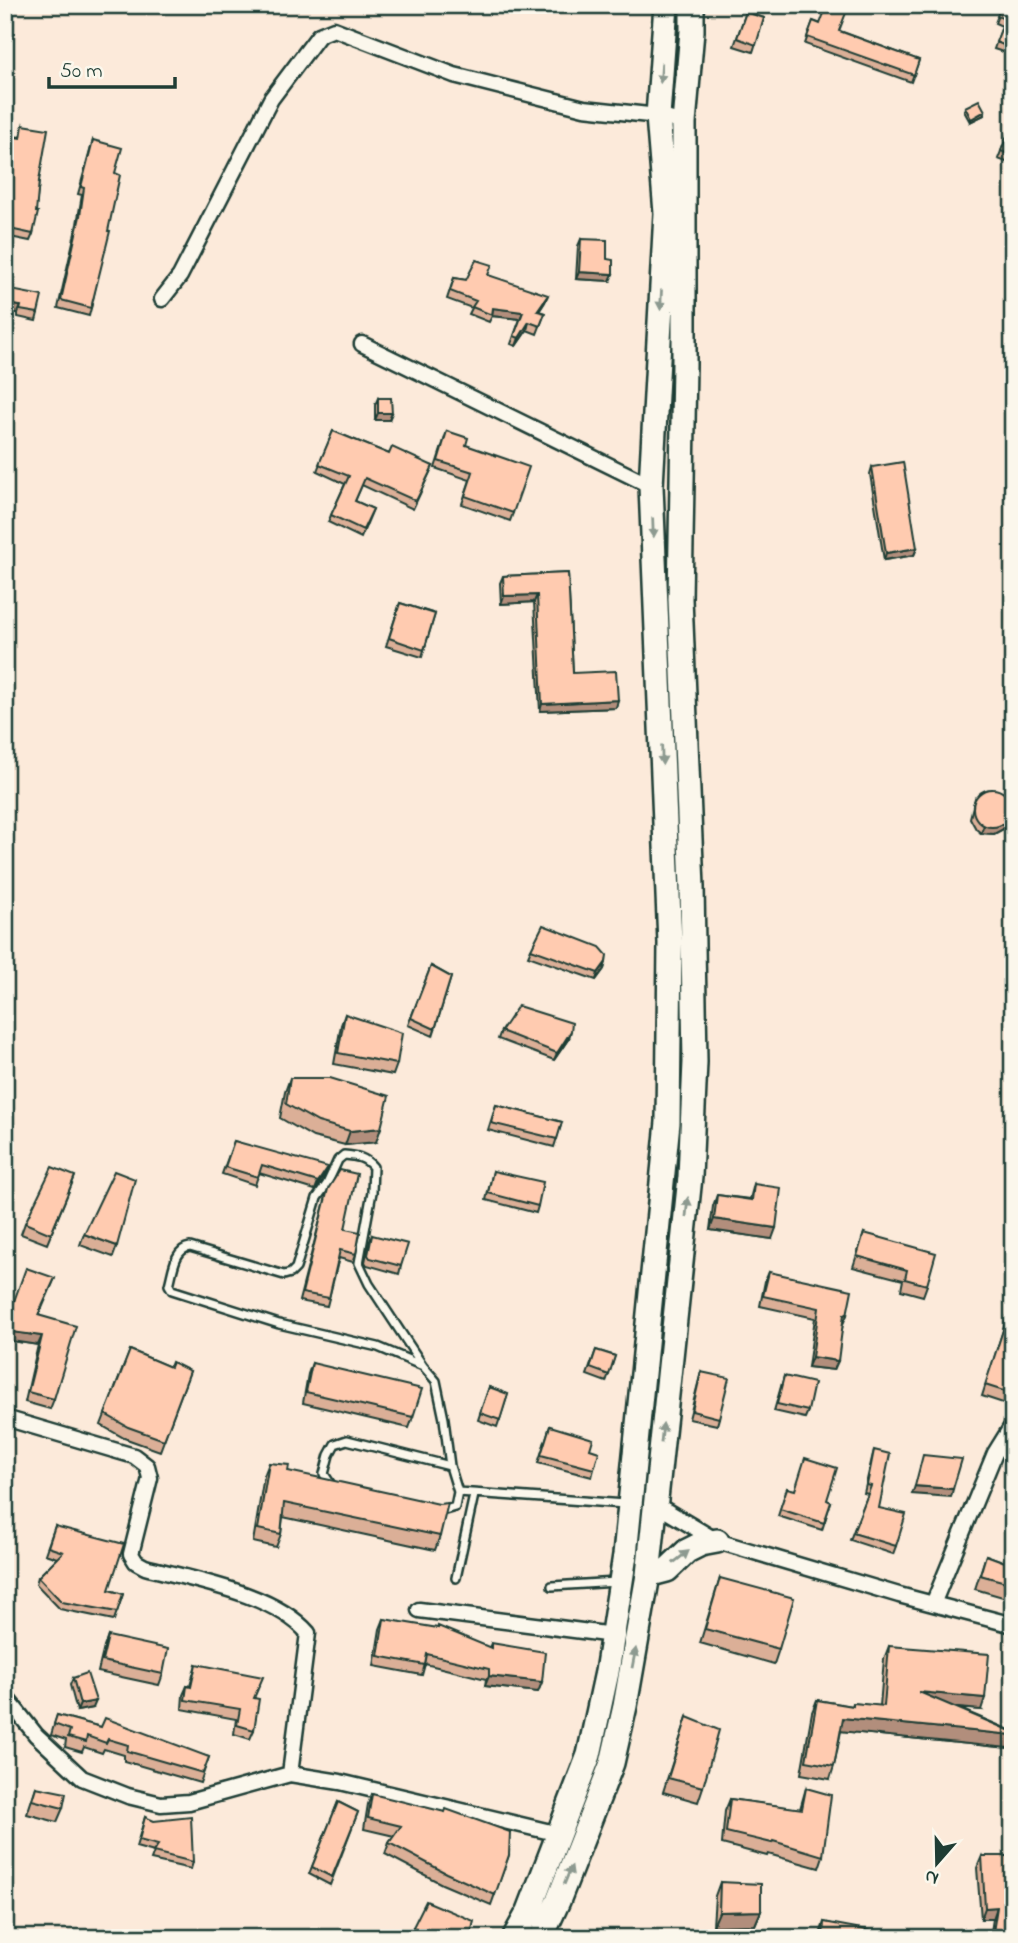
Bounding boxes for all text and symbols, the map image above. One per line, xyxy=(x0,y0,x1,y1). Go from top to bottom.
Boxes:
scale bar xyxy=(49,46,175,90)
text: 50 m xyxy=(60,57,103,87)
one-way arrow xyxy=(655,63,666,85)
one-way arrow xyxy=(655,290,666,312)
one-way arrow xyxy=(648,517,659,539)
one-way arrow xyxy=(657,744,668,766)
one-way arrow xyxy=(681,1195,692,1217)
one-way arrow xyxy=(657,1422,668,1444)
one-way arrow xyxy=(672,1549,690,1564)
one-way arrow xyxy=(629,1647,640,1669)
north arrow xyxy=(902,1828,972,1898)
text: N xyxy=(921,1862,943,1892)
one-way arrow xyxy=(563,1865,574,1886)

